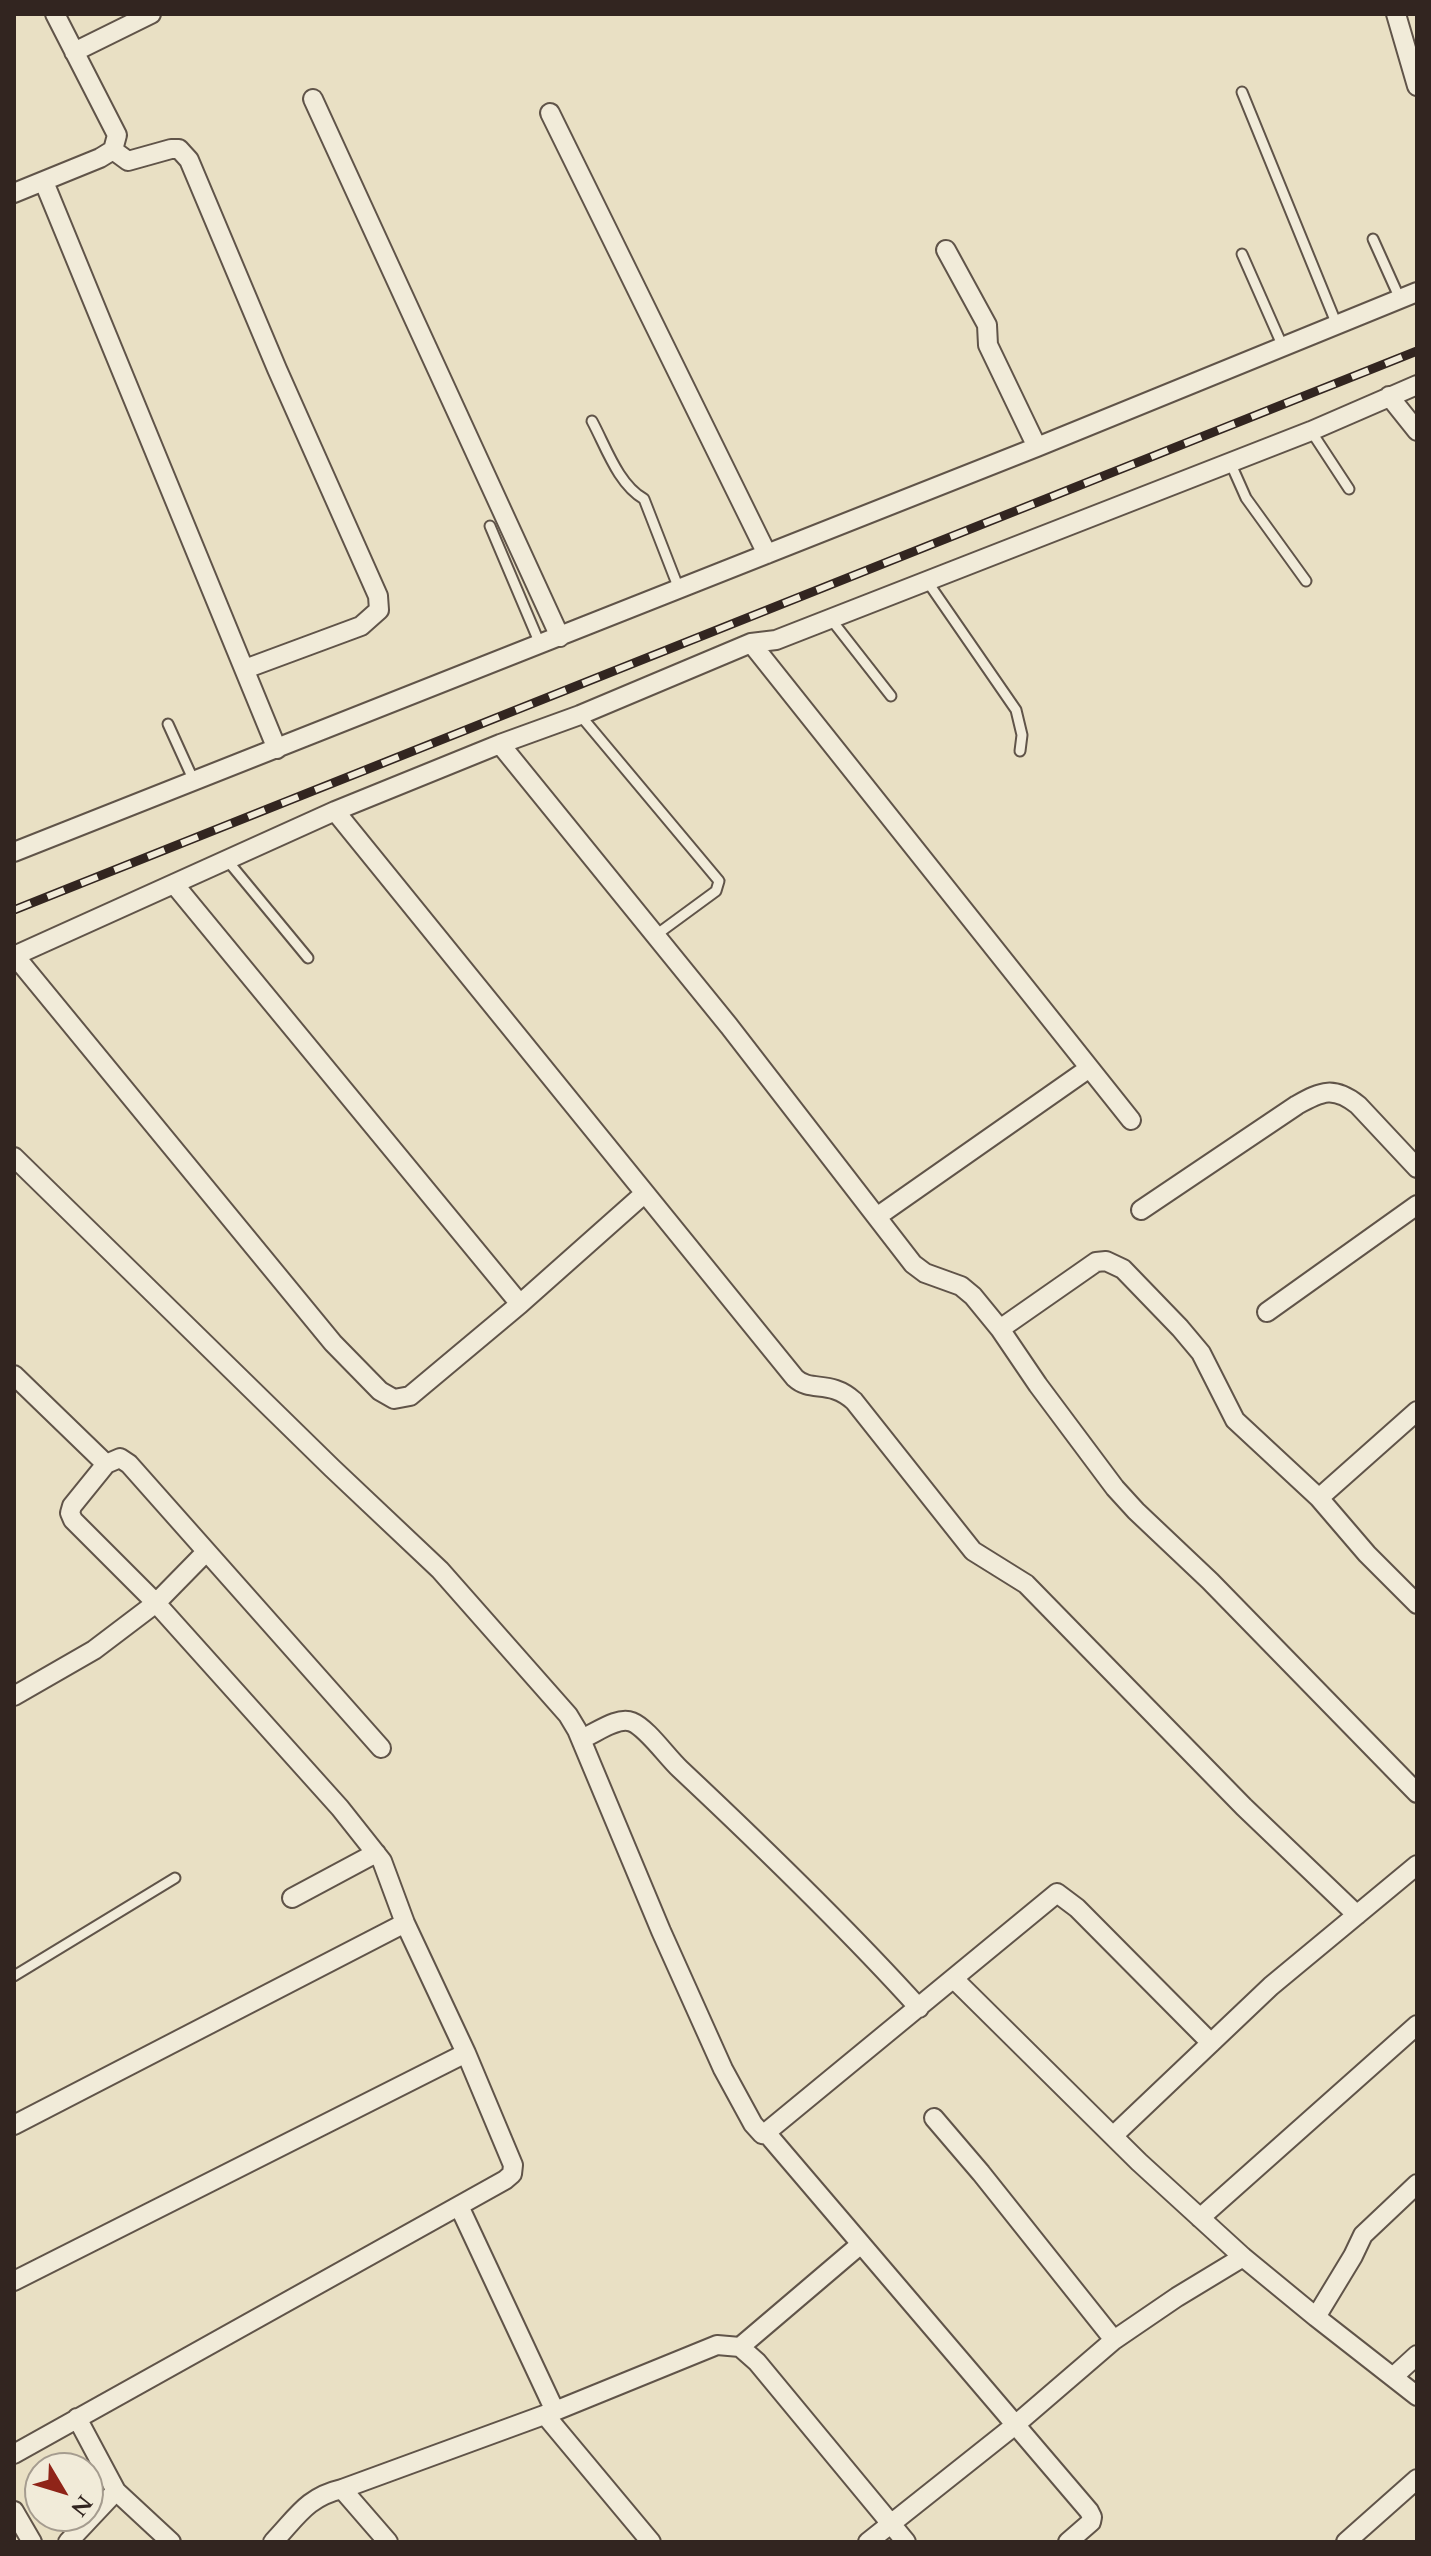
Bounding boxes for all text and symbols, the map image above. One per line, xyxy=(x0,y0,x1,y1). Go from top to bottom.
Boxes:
north arrow xyxy=(24,2452,104,2532)
text: N xyxy=(64,2489,99,2522)

